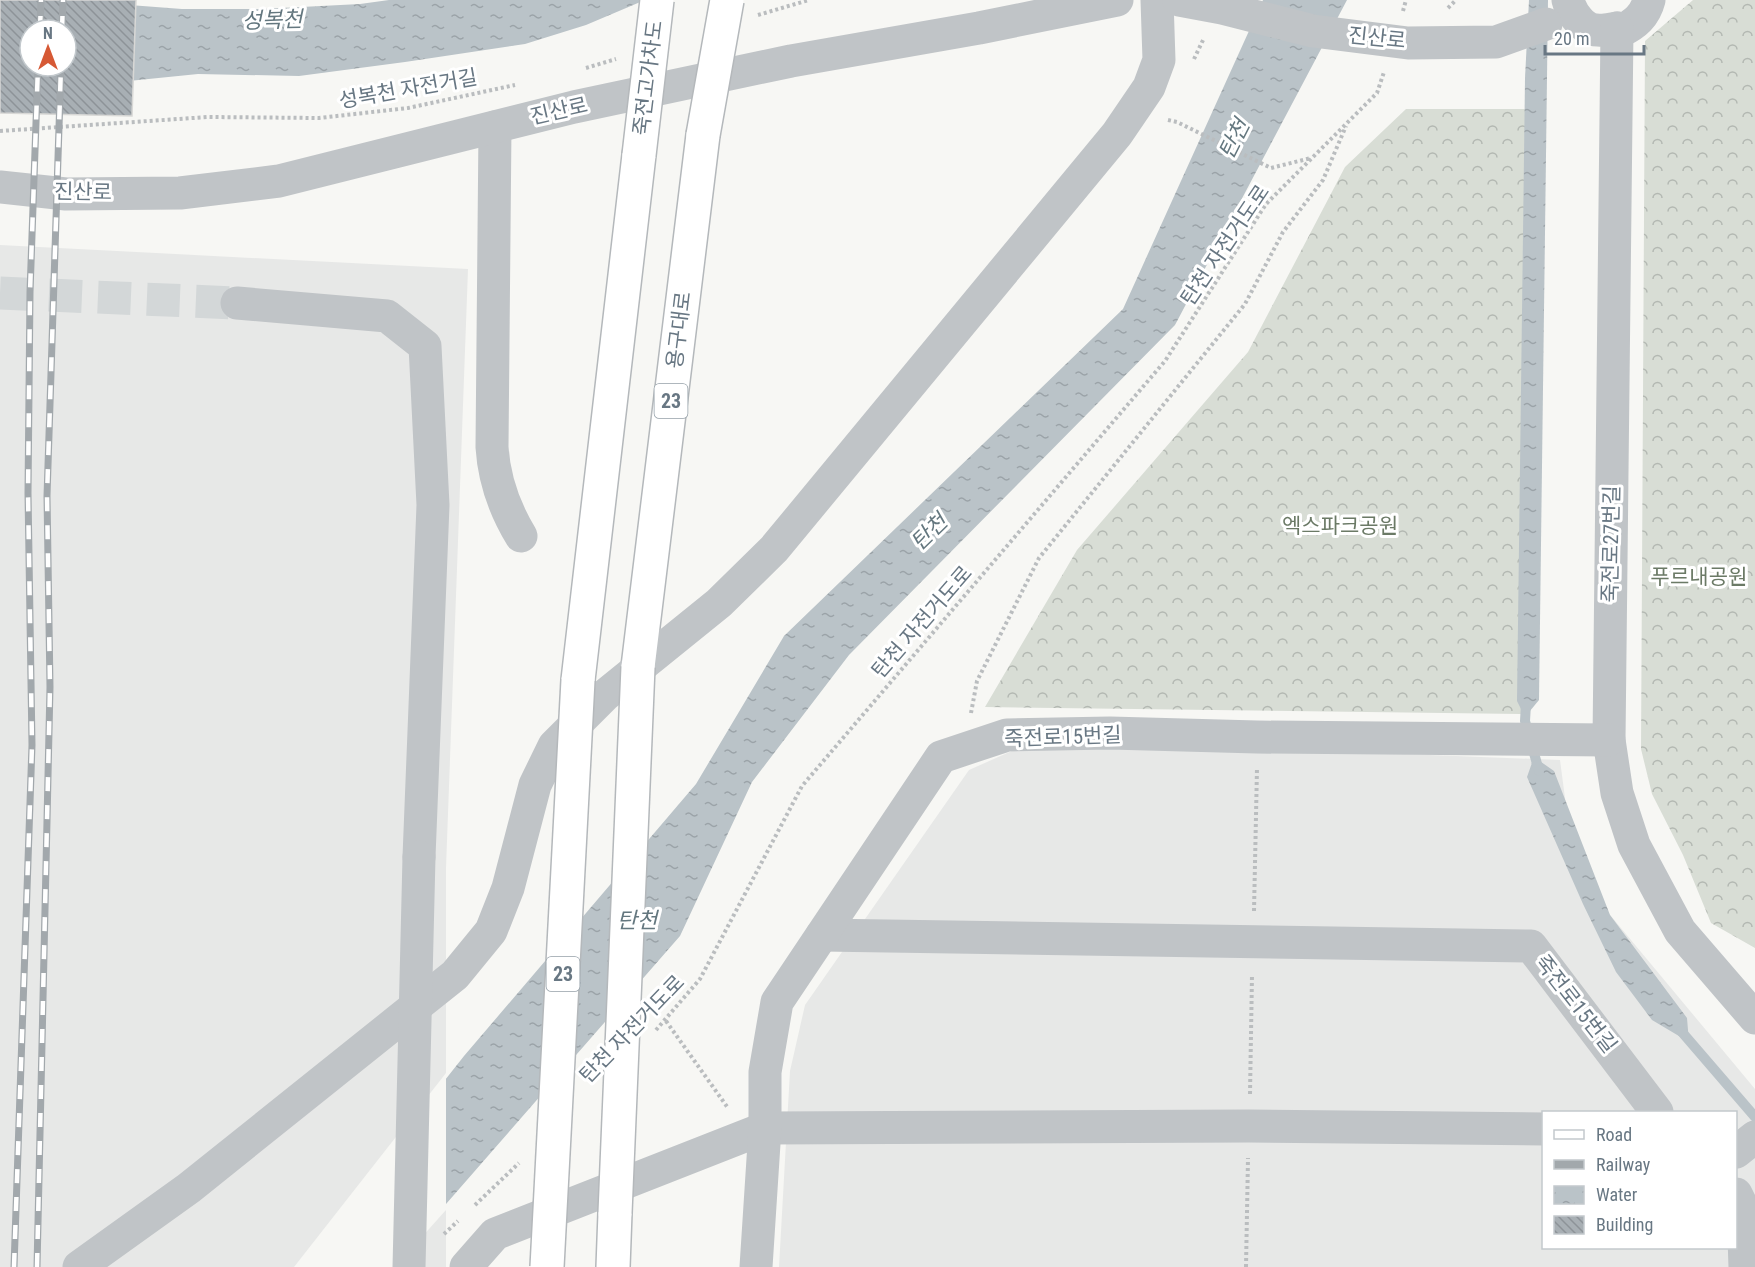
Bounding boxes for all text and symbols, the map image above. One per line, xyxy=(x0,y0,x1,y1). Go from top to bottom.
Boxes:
water label: 성복천 xyxy=(241,6,306,34)
north arrow xyxy=(18,18,78,78)
scale bar xyxy=(1545,18,1644,56)
street label: 죽전고가차도 xyxy=(629,19,667,137)
street label: 진산로 xyxy=(1347,23,1407,53)
text: N xyxy=(43,24,53,43)
text: 20 m xyxy=(1554,28,1589,49)
street label: 성복천 자전거길 xyxy=(337,65,479,113)
street label: 진산로 xyxy=(528,93,590,129)
water label: 탄천 xyxy=(1214,113,1256,163)
street label: 진산로 xyxy=(54,179,112,205)
street label: 탄천 자전거도로 xyxy=(1176,180,1274,310)
street label: 용구대로 xyxy=(662,290,696,370)
road number: 23 xyxy=(654,384,688,418)
street label: 죽전로27번길 xyxy=(1598,485,1624,603)
water label: 탄천 xyxy=(906,507,954,555)
park label: 엑스파크공원 xyxy=(1282,514,1398,538)
street label: 탄천 자전거도로 xyxy=(867,561,977,683)
park label: 푸르내공원 xyxy=(1651,565,1747,589)
street label: 죽전로15번길 xyxy=(1004,723,1122,751)
water label: 탄천 xyxy=(617,908,660,933)
street label: 죽전로15번길 xyxy=(1530,950,1622,1058)
road number: 23 xyxy=(546,957,580,991)
street label: 탄천 자전거도로 xyxy=(575,970,689,1088)
legend xyxy=(1542,1111,1737,1249)
text: Road xyxy=(1596,1124,1632,1145)
text: Railway xyxy=(1596,1154,1651,1175)
text: Water xyxy=(1596,1184,1638,1205)
text: Building xyxy=(1596,1214,1653,1235)

